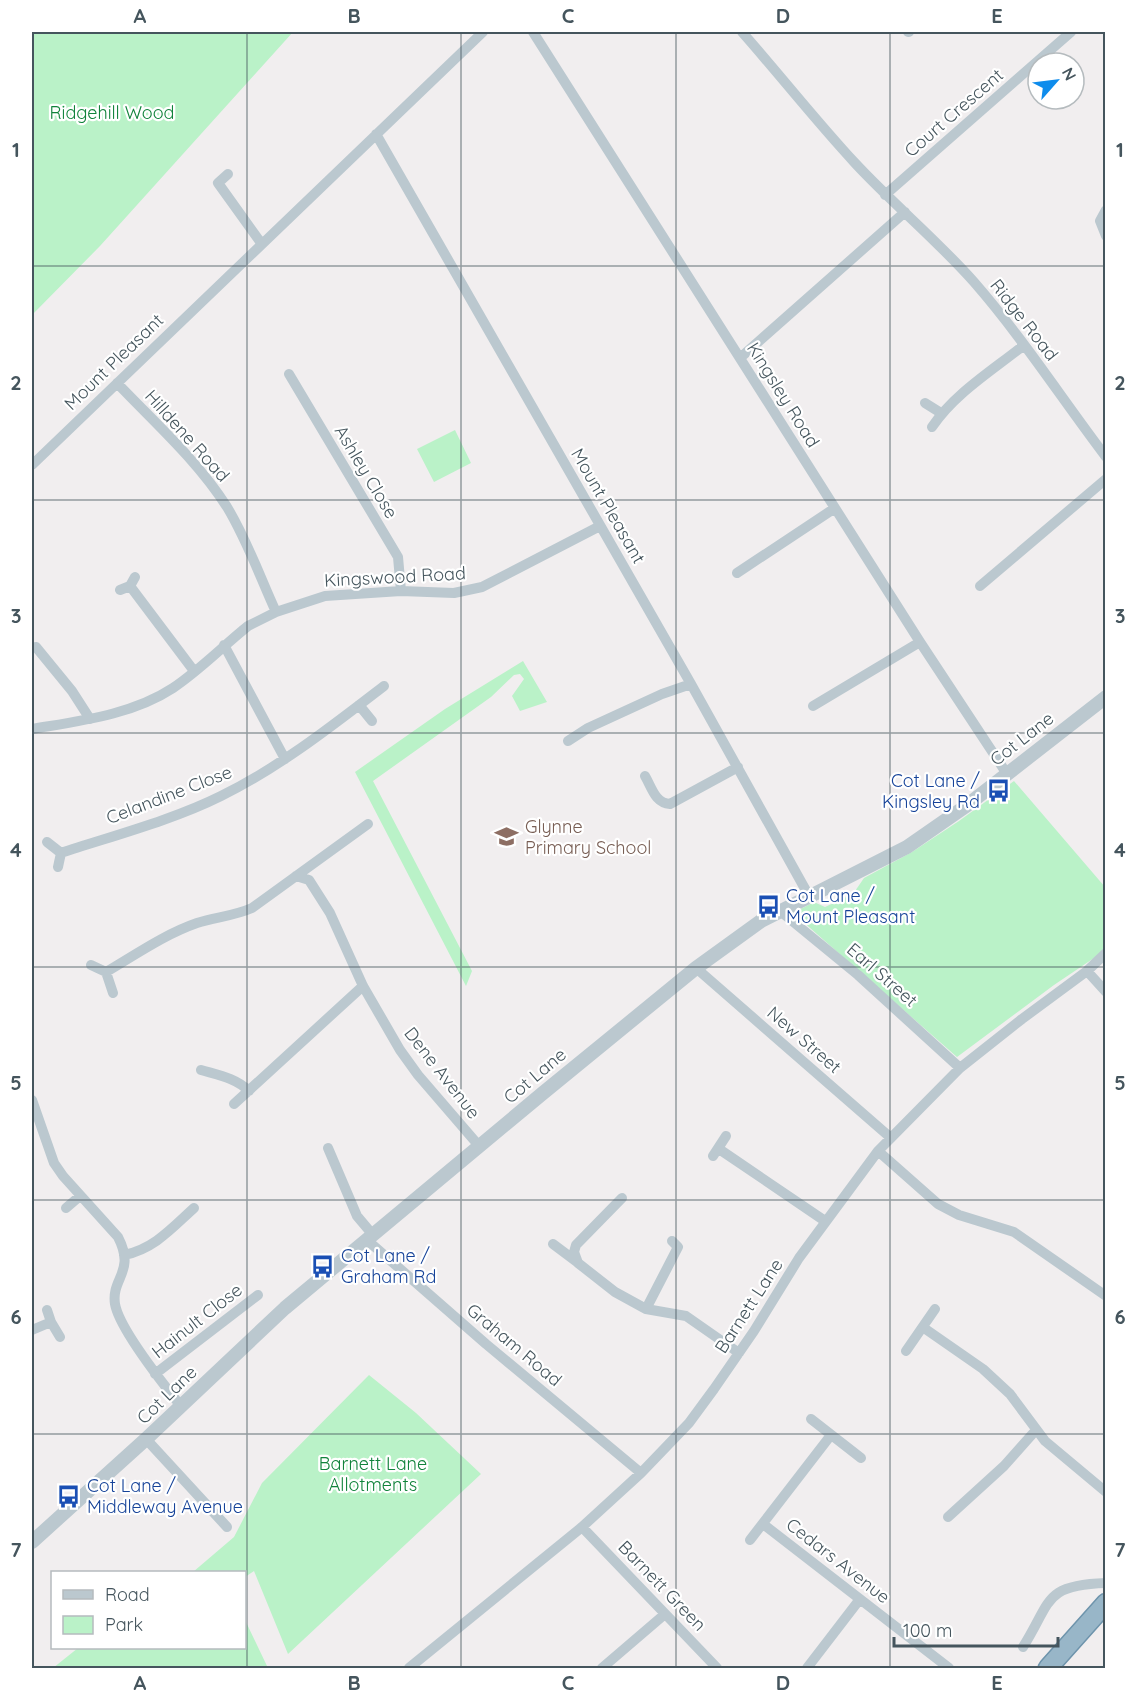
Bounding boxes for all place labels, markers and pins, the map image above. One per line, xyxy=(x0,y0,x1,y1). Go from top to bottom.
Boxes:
place label: Cot Lane / Kingsley Rd xyxy=(882,769,981,813)
bus stop icon: Cot Lane / Kingsley Rd xyxy=(985,778,1011,804)
place label: Glynne Primary School xyxy=(525,815,651,859)
school or university icon: Glynne Primary School xyxy=(494,824,520,850)
place label: Cot Lane / Mount Pleasant xyxy=(786,884,915,928)
bus stop icon: Cot Lane / Mount Pleasant xyxy=(755,893,781,919)
place label: Cot Lane / Graham Rd xyxy=(341,1244,436,1288)
bus stop icon: Cot Lane / Graham Rd xyxy=(310,1253,336,1279)
place label: Cot Lane / Middleway Avenue xyxy=(87,1474,243,1518)
bus stop icon: Cot Lane / Middleway Avenue xyxy=(56,1483,82,1509)

